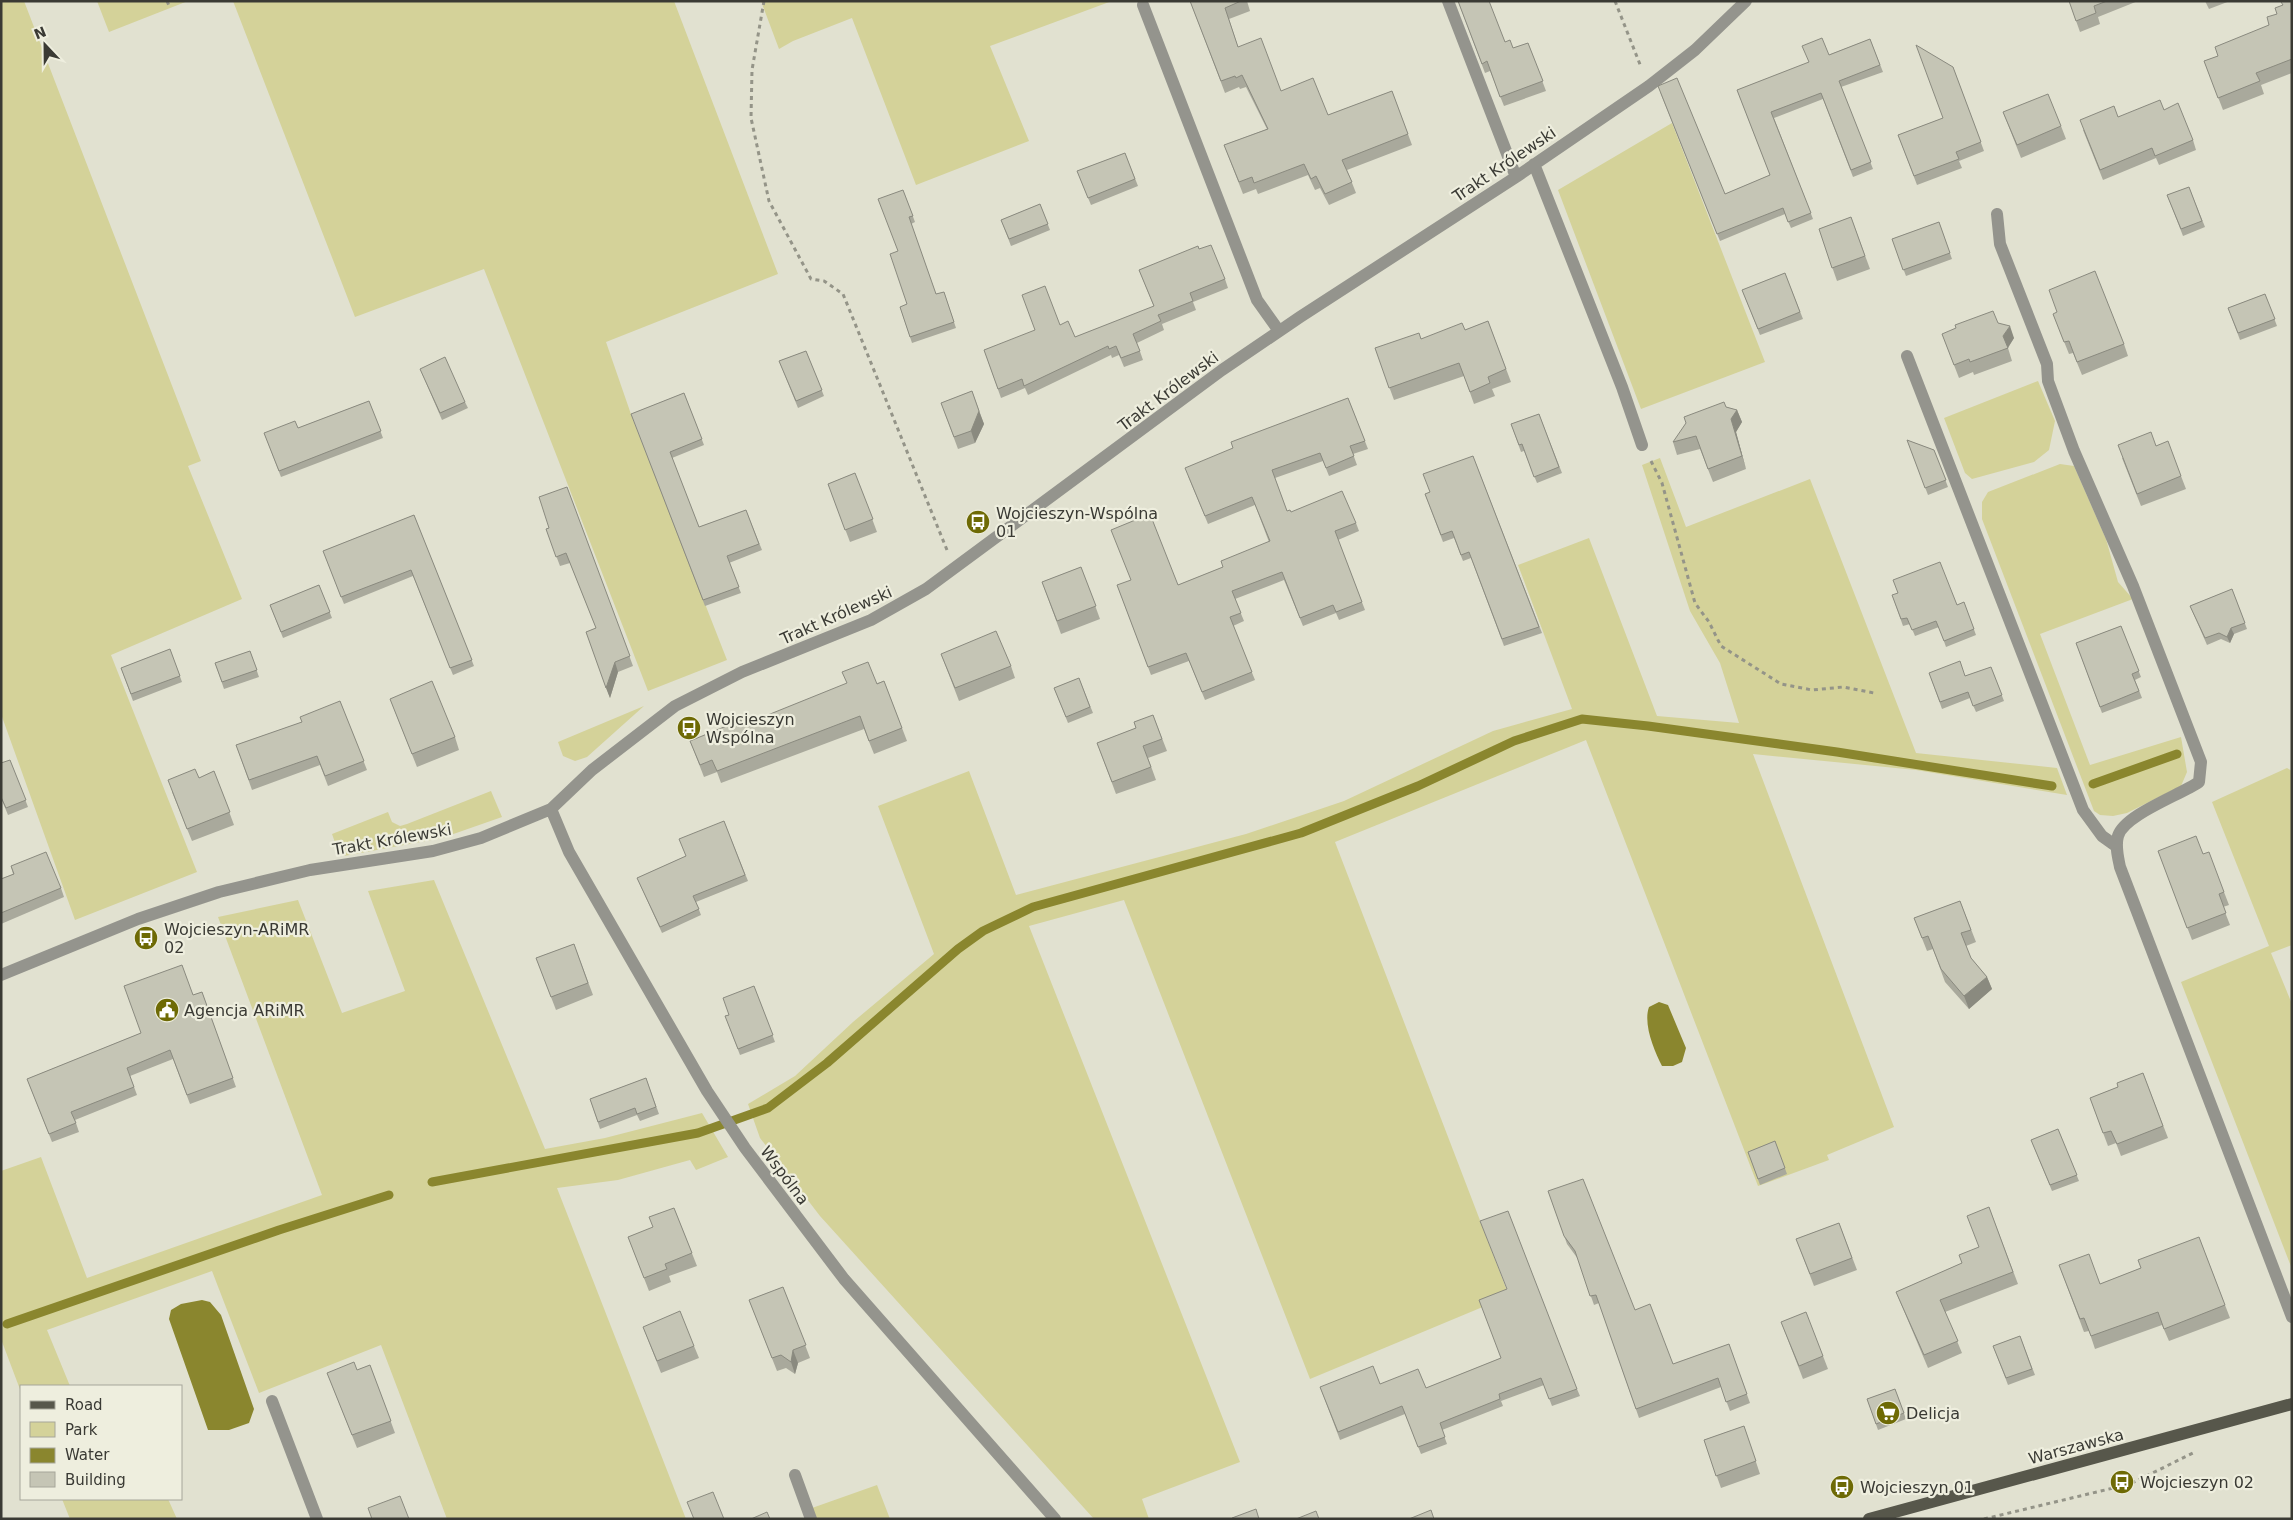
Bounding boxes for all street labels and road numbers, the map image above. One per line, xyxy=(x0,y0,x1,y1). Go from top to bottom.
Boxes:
street label: Trakt Królewski xyxy=(1448,123,1559,207)
street label: Trakt Królewski xyxy=(1114,348,1222,436)
street label: Trakt Królewski xyxy=(776,582,895,649)
street label: Trakt Królewski xyxy=(330,820,453,859)
street label: Wspólna xyxy=(756,1142,813,1208)
street label: Warszawska xyxy=(2026,1425,2126,1468)

